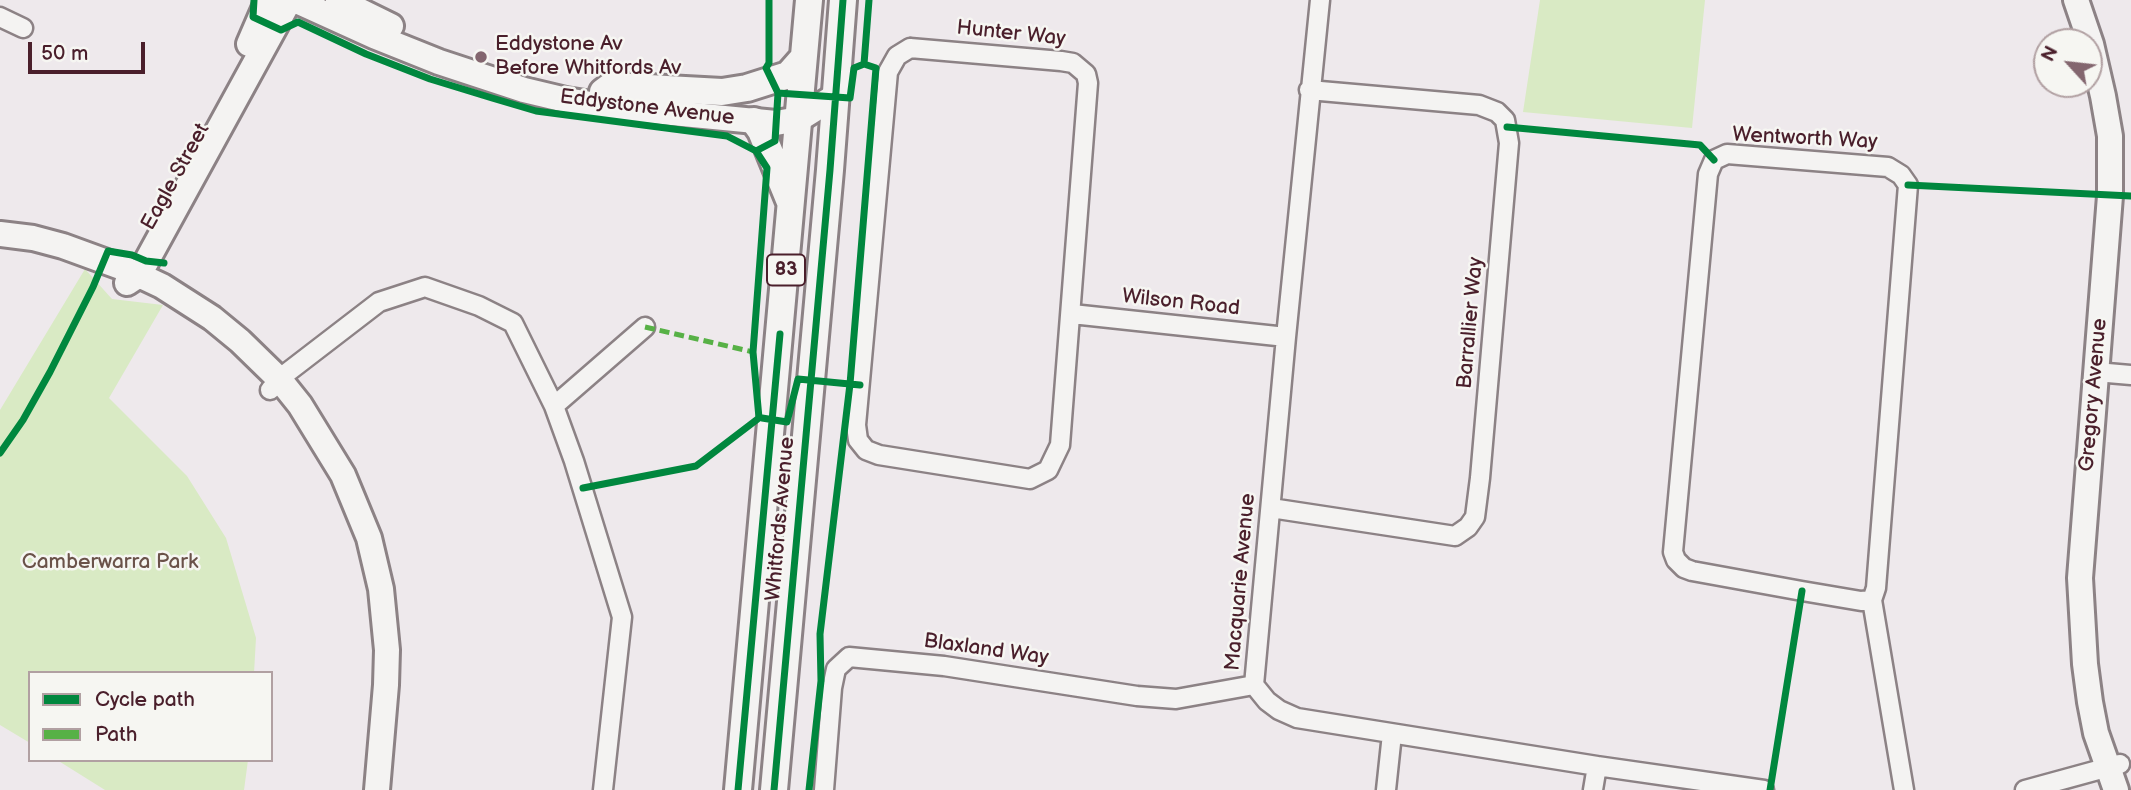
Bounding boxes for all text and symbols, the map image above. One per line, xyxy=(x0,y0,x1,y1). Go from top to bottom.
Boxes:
street label: Hunter Way xyxy=(955,16,1067,52)
scale bar xyxy=(32,28,149,72)
north arrow xyxy=(2033,28,2103,98)
place label: Eddystone Av Before Whitfords Av xyxy=(495,32,681,82)
text: 50 m xyxy=(41,41,88,66)
text: N xyxy=(2037,43,2064,66)
marker: Eddystone Av Before Whitfords Av xyxy=(473,49,489,65)
street label: Eddystone Avenue xyxy=(558,85,736,131)
street label: Eagle Street xyxy=(136,119,216,235)
street label: Wentworth Way xyxy=(1732,123,1878,155)
road number: 83 xyxy=(767,254,805,286)
street label: Barrallier Way xyxy=(1453,256,1489,390)
street label: Wilson Road xyxy=(1121,284,1241,322)
street label: Gregory Avenue xyxy=(2075,317,2113,473)
street label: Whitfords Avenue xyxy=(761,436,801,602)
street label: Macquarie Avenue xyxy=(1221,492,1261,672)
park label: Camberwarra Park xyxy=(22,550,198,576)
street label: Blaxland Way xyxy=(922,629,1050,671)
legend xyxy=(28,671,273,762)
text: Cycle path xyxy=(95,687,195,712)
text: Path xyxy=(95,722,137,747)

